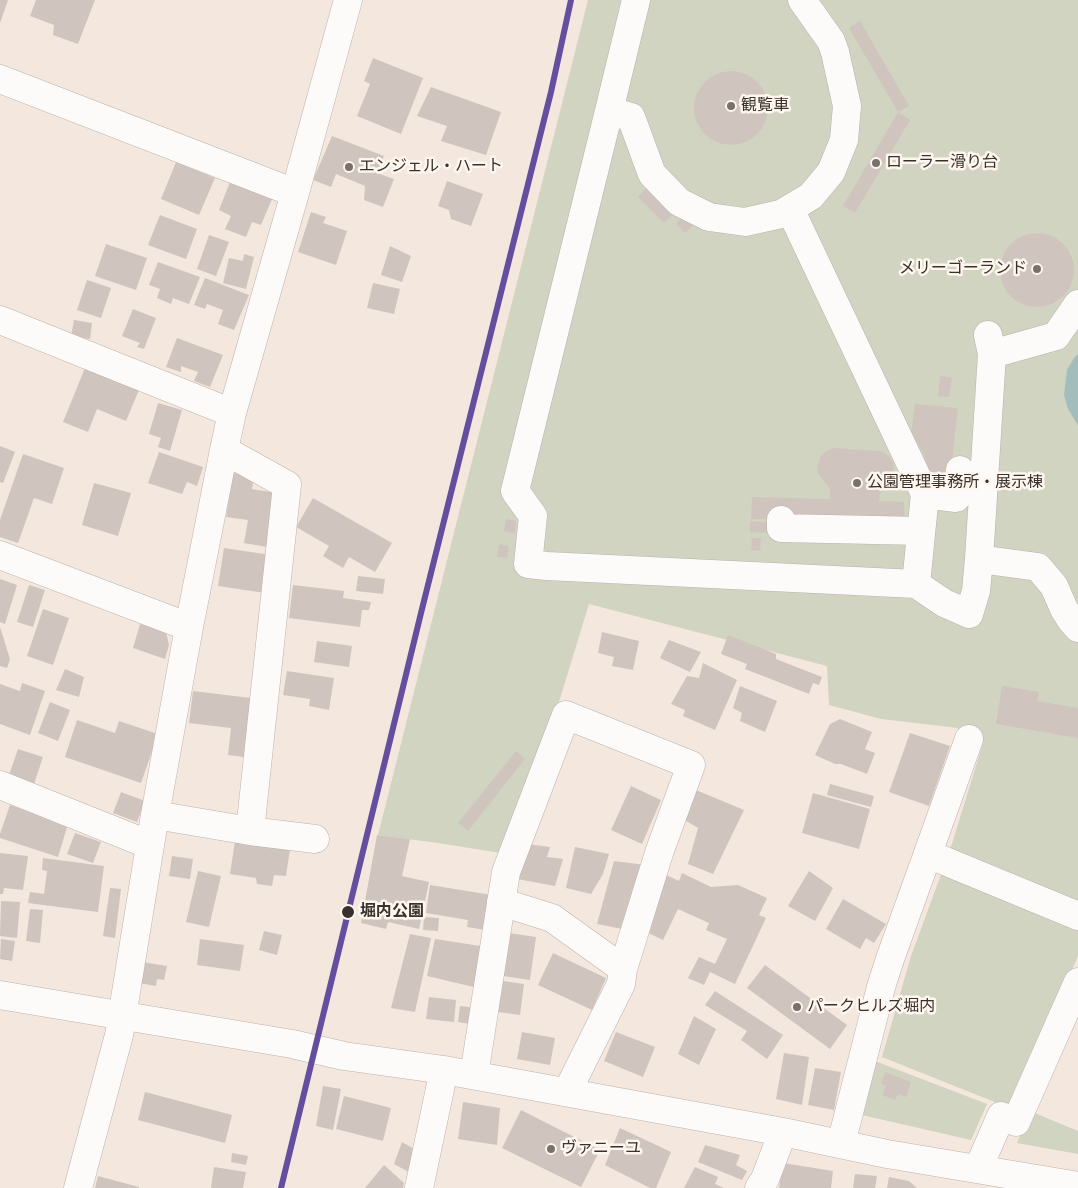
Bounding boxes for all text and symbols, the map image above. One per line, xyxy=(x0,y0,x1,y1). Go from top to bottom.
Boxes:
place label: 観覧車 xyxy=(741,96,789,116)
marker: 観覧車 xyxy=(725,100,737,112)
place label: ローラー滑り台 xyxy=(886,153,998,173)
place label: エンジェル・ハート xyxy=(359,157,503,177)
marker: ローラー滑り台 xyxy=(870,157,882,169)
marker: エンジェル・ハート xyxy=(343,161,355,173)
place label: メリーゴーランド xyxy=(899,259,1027,279)
marker: メリーゴーランド xyxy=(1031,263,1043,275)
place label: 公園管理事務所・展示棟 xyxy=(867,473,1043,493)
marker: 公園管理事務所・展示棟 xyxy=(851,477,863,489)
place label: 堀内公園 xyxy=(360,902,424,922)
marker: 堀内公園 xyxy=(340,904,356,920)
place label: パークヒルズ堀内 xyxy=(807,997,935,1017)
marker: パークヒルズ堀内 xyxy=(791,1001,803,1013)
place label: ヴァニーユ xyxy=(561,1139,641,1159)
marker: ヴァニーユ xyxy=(545,1143,557,1155)

